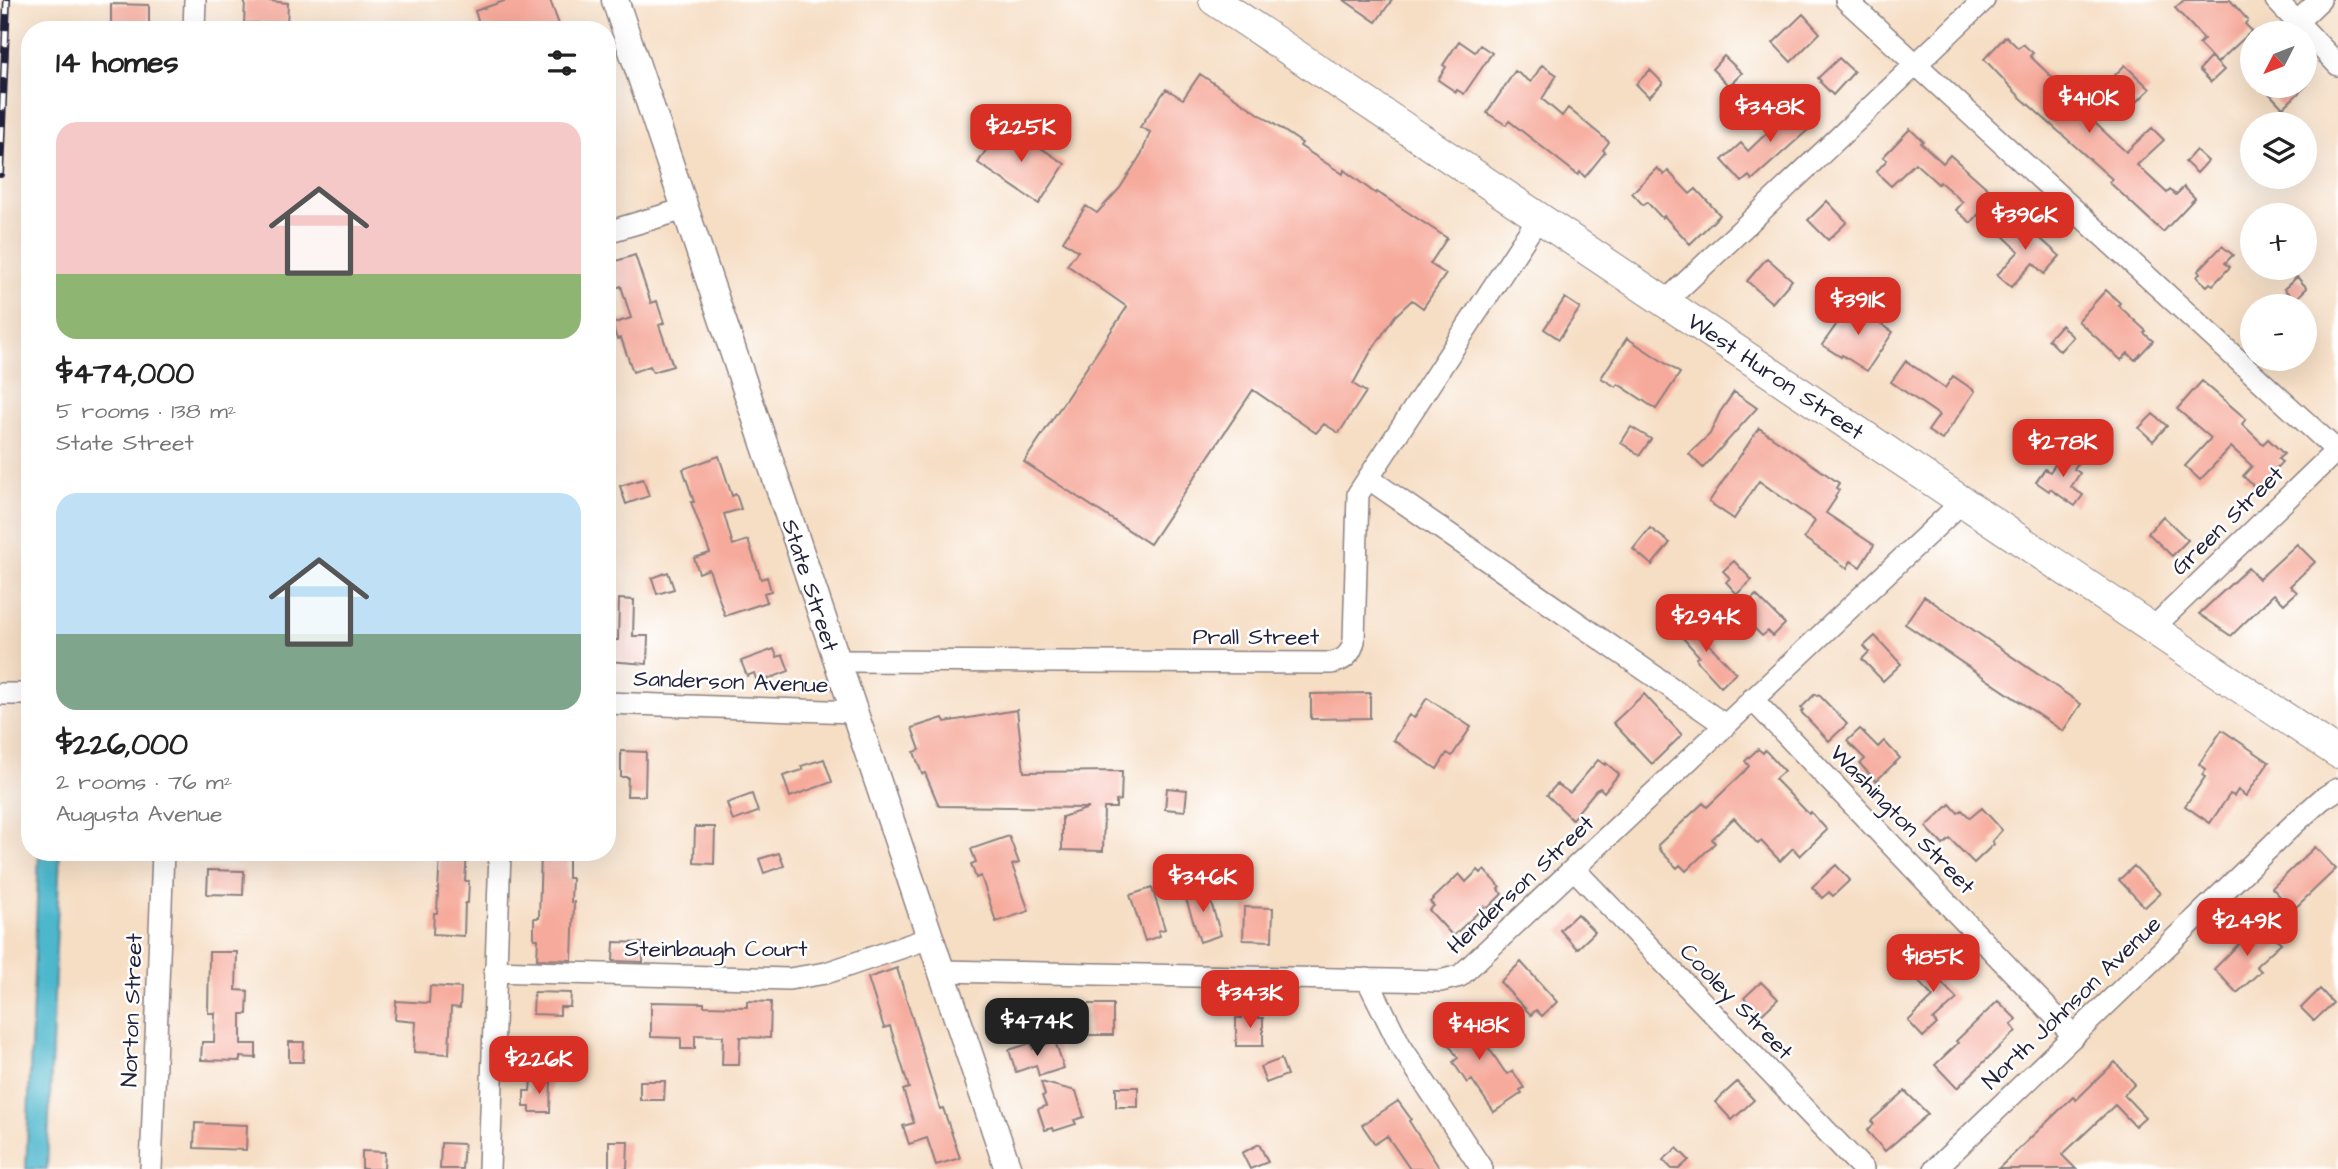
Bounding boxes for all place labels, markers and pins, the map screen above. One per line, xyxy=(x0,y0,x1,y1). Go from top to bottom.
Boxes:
pin: $410K xyxy=(2040,76,2138,135)
pin: $348K xyxy=(1721,85,1819,144)
pin: $225K xyxy=(972,104,1070,164)
pin: $396K xyxy=(1976,192,2074,252)
pin: $391K xyxy=(1809,278,1907,337)
pin: $278K xyxy=(2014,420,2112,479)
pin: $294K xyxy=(1657,594,1755,654)
pin: $346K xyxy=(1154,855,1252,914)
pin: $249K xyxy=(2198,898,2296,958)
pin: $185K xyxy=(1884,934,1982,994)
pin: $343K xyxy=(1201,970,1299,1030)
pin: $474K xyxy=(988,998,1086,1058)
pin: $418K xyxy=(1430,1002,1528,1062)
pin: $226K xyxy=(490,1036,588,1096)

